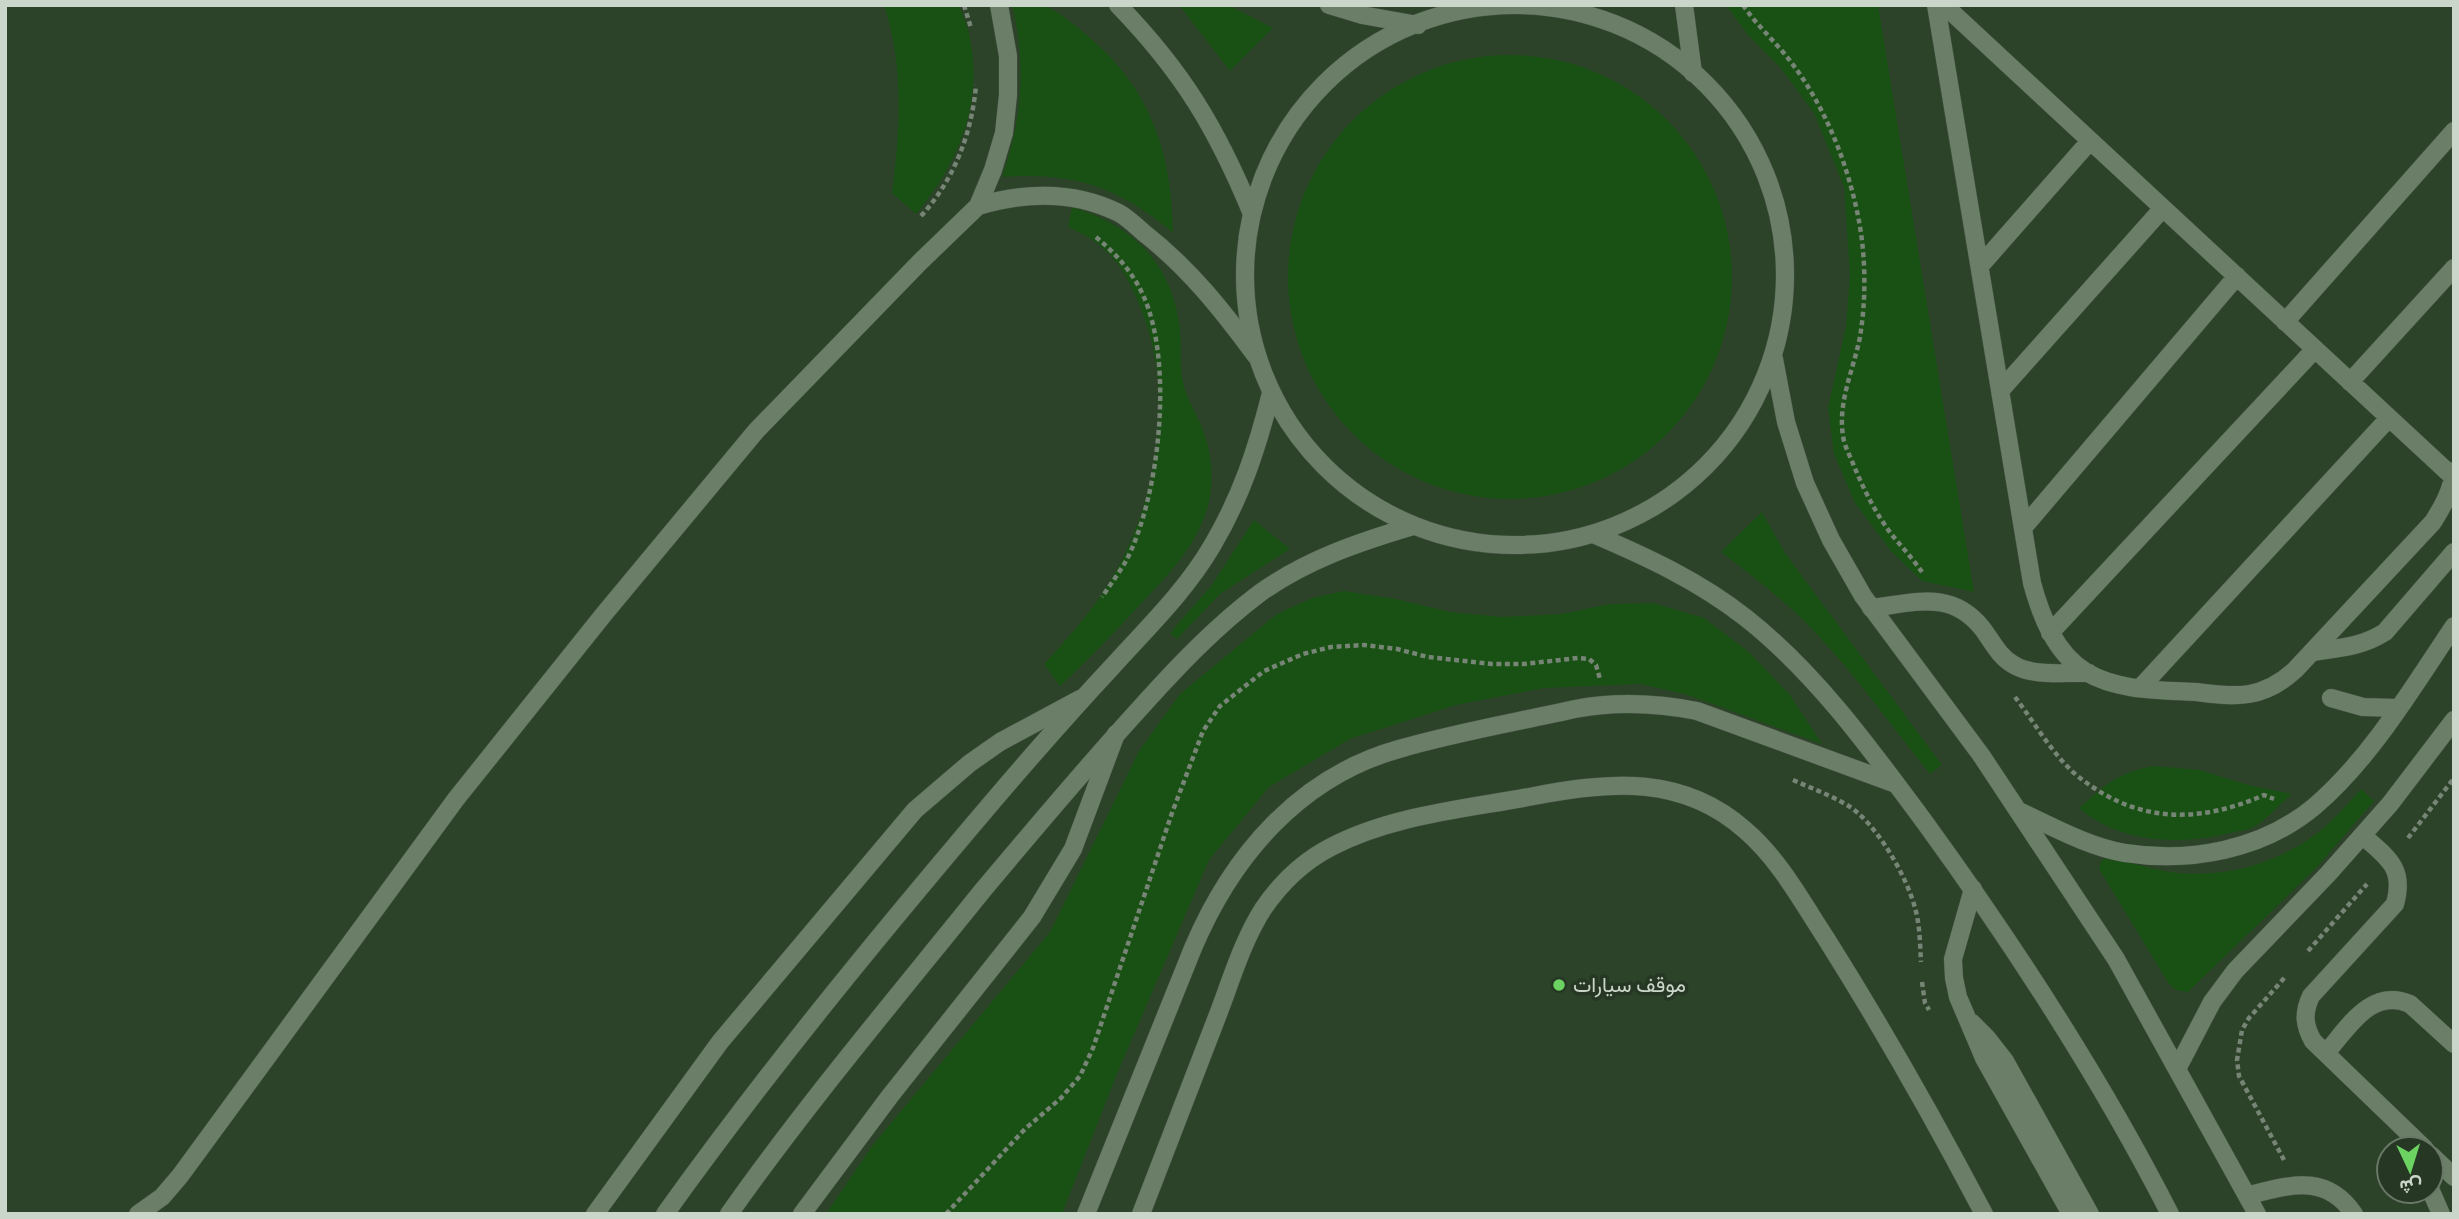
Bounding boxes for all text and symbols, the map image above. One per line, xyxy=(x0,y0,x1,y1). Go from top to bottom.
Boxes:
place label: موقف سيارات xyxy=(1573,971,1686,998)
marker: موقف سيارات xyxy=(1551,977,1567,993)
north arrow xyxy=(2375,1135,2445,1205)
text: ش xyxy=(2399,1174,2423,1200)

